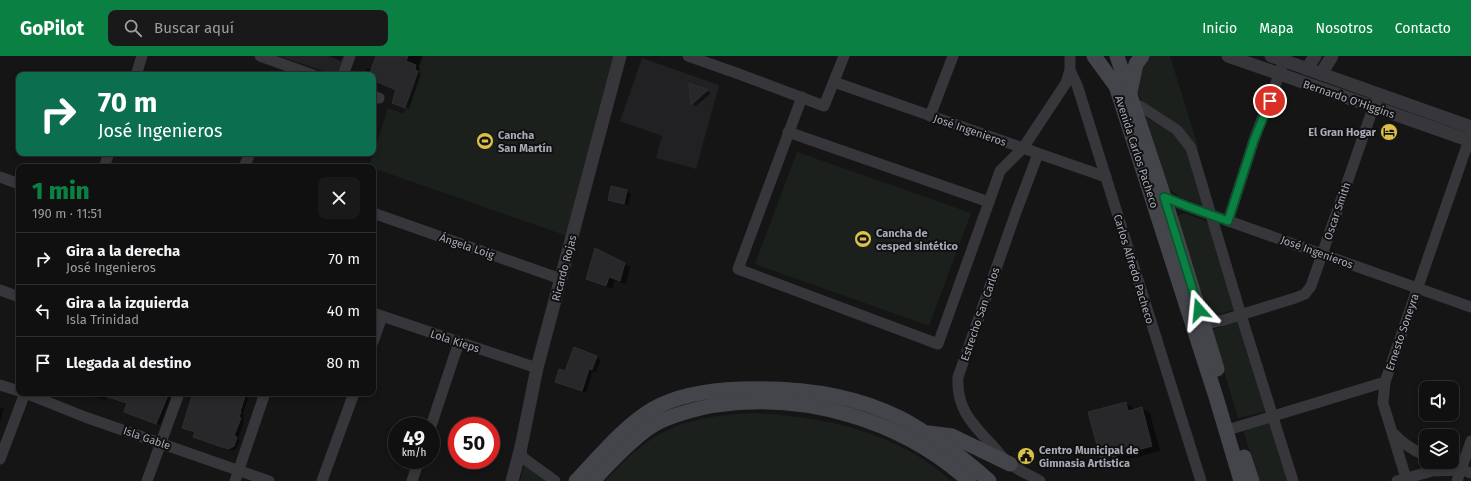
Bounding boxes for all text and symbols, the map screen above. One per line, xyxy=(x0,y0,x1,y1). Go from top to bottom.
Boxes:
search box xyxy=(108,10,388,46)
text: GoPilot xyxy=(20,17,84,40)
icon: search xyxy=(122,17,144,39)
text: Buscar aquí xyxy=(154,19,234,37)
text: Inicio xyxy=(1202,20,1237,37)
text: Mapa xyxy=(1259,20,1294,37)
text: Nosotros xyxy=(1316,20,1373,37)
text: Contacto xyxy=(1395,20,1451,37)
street label: Bernardo O'Higgins xyxy=(1301,78,1396,121)
pin xyxy=(1253,84,1287,118)
text: 70 m xyxy=(98,86,157,119)
icon: right xyxy=(32,88,84,140)
icon: arrive xyxy=(1259,90,1281,112)
street label: Avenida Carlos Pacheco xyxy=(1112,94,1161,210)
street label: José Ingenieros xyxy=(932,112,1008,149)
text: José Ingenieros xyxy=(98,120,223,142)
hotel icon: El Gran Hogar xyxy=(1379,122,1399,142)
place label: El Gran Hogar xyxy=(1308,126,1377,139)
place label: Cancha San Martín xyxy=(498,129,552,155)
sports icon: Cancha San Martín xyxy=(475,131,495,151)
text: 1 min xyxy=(32,177,90,205)
button: close xyxy=(318,177,360,219)
street label: Oscar Smith xyxy=(1322,181,1353,242)
text: 190 m · 11:51 xyxy=(32,206,102,221)
street label: Carlos Alfredo Pacheco xyxy=(1111,213,1156,326)
place label: Cancha de cesped sintético xyxy=(876,227,959,253)
sports icon: Cancha de cesped sintético xyxy=(853,229,873,249)
street label: Ángela Loig xyxy=(438,230,496,262)
street label: José Ingenieros xyxy=(1279,233,1355,272)
street label: Ricardo Rojas xyxy=(549,234,580,303)
text: Gira a la derecha xyxy=(66,242,180,260)
icon: right xyxy=(32,248,54,270)
text: 70 m xyxy=(328,250,360,268)
text: José Ingenieros xyxy=(66,260,156,275)
street label: Estrecho San Carlos xyxy=(958,266,1003,363)
position arrow xyxy=(1178,289,1220,331)
street label: Ernesto Soneyra xyxy=(1383,292,1422,372)
text: Gira a la izquierda xyxy=(66,294,189,312)
icon: left xyxy=(32,300,54,322)
text: 40 m xyxy=(327,302,360,320)
text: Isla Trinidad xyxy=(66,312,139,327)
street label: Lola Kieps xyxy=(429,327,481,356)
icon: arrive xyxy=(32,352,54,374)
text: Llegada al destino xyxy=(66,354,191,372)
text: 80 m xyxy=(327,354,360,372)
map controls xyxy=(1419,381,1459,469)
button: sound xyxy=(1419,381,1459,421)
speed limit sign: 50 xyxy=(448,417,500,469)
street label: Isla Gable xyxy=(122,424,172,453)
text: 49 xyxy=(403,426,425,450)
button: layers xyxy=(1419,429,1459,469)
place label: Centro Municipal de Gimnasia Artistica xyxy=(1039,444,1139,470)
public building icon: Centro Municipal de Gimnasia Artistica xyxy=(1016,446,1036,466)
text: km/h xyxy=(402,447,426,459)

